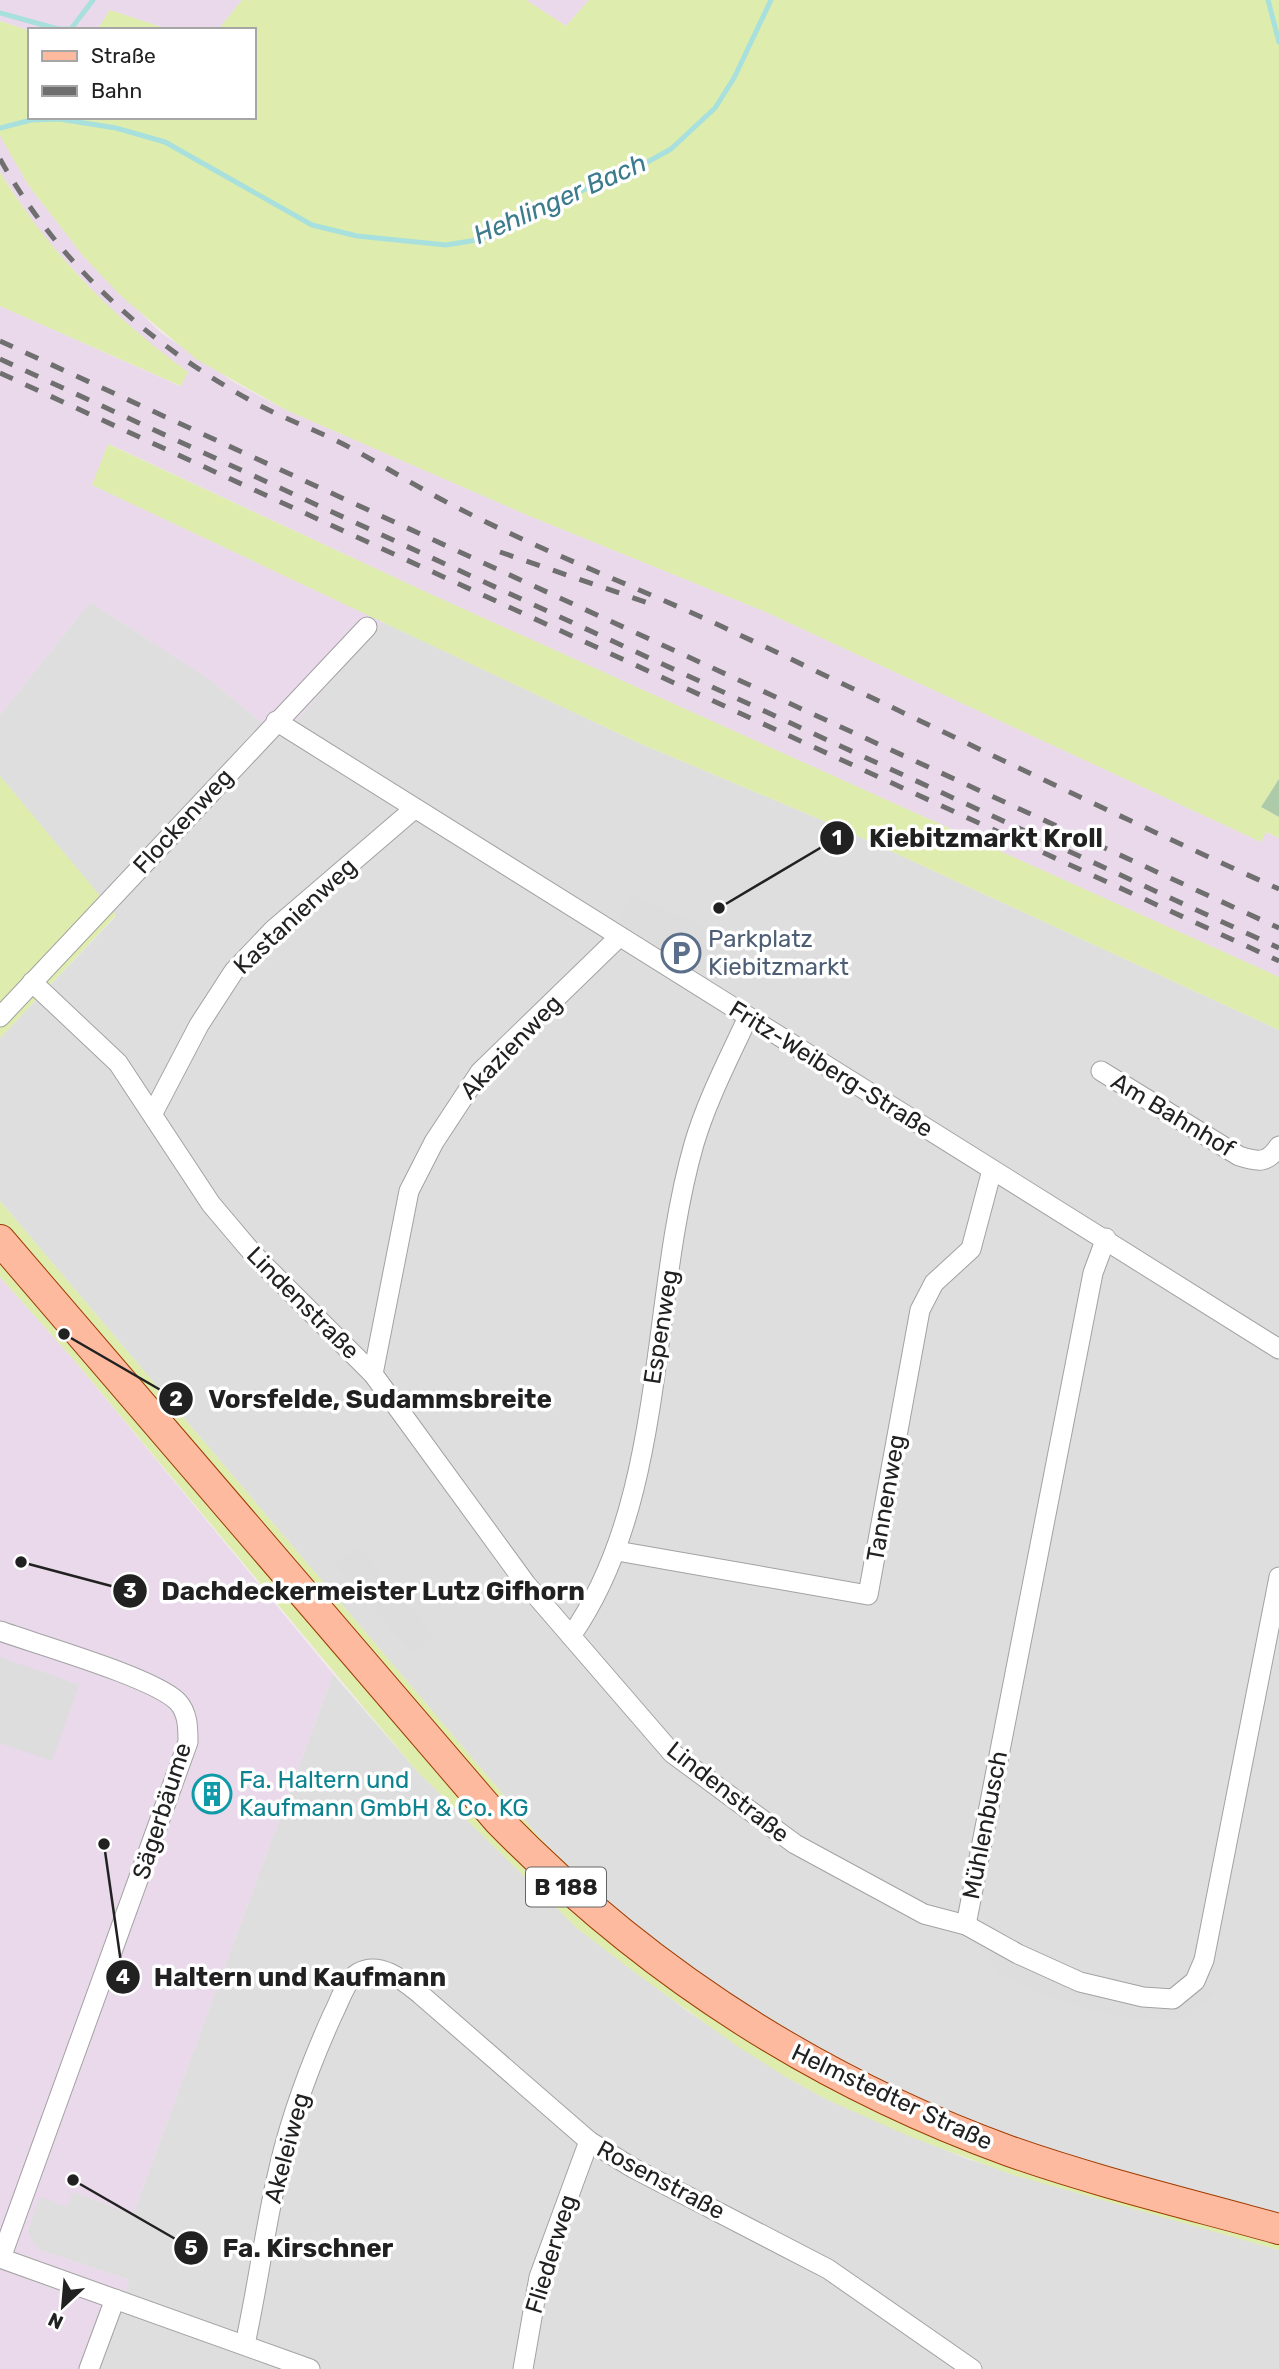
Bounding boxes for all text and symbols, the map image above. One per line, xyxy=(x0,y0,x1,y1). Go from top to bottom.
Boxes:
legend xyxy=(28,28,256,119)
text: Straße xyxy=(91,43,156,68)
text: Bahn xyxy=(91,78,142,103)
water label: Hehlinger Bach xyxy=(469,147,651,251)
street label: Flockenweg xyxy=(127,763,239,879)
callout: Kiebitzmarkt Kroll xyxy=(820,814,1117,861)
text: Kiebitzmarkt Kroll xyxy=(869,823,1103,854)
text: 1 xyxy=(832,825,842,850)
street label: Kastanienweg xyxy=(228,852,362,980)
place label: Parkplatz Kiebitzmarkt xyxy=(708,925,849,981)
parking icon: Parkplatz Kiebitzmarkt xyxy=(660,932,702,974)
street label: Akazienweg xyxy=(454,989,568,1105)
street label: Fritz-Weiberg-Straße xyxy=(724,995,938,1143)
street label: Am Bahnhof xyxy=(1106,1067,1241,1163)
street label: Lindenstraße xyxy=(241,1241,365,1365)
street label: Espenweg xyxy=(638,1268,684,1386)
callout: Vorsfelde, Sudammsbreite xyxy=(159,1376,566,1423)
text: Vorsfelde, Sudammsbreite xyxy=(208,1384,552,1415)
text: 2 xyxy=(169,1386,183,1411)
street label: Tannenweg xyxy=(861,1432,911,1564)
callout: Dachdeckermeister Lutz Gifhorn xyxy=(112,1567,599,1614)
text: Dachdeckermeister Lutz Gifhorn xyxy=(161,1576,585,1607)
text: 3 xyxy=(123,1578,137,1603)
street label: Lindenstraße xyxy=(661,1736,795,1848)
street label: Sägerbäume xyxy=(127,1739,197,1883)
street label: Mühlenbusch xyxy=(957,1748,1013,1902)
place label: Fa. Haltern und Kaufmann GmbH & Co. KG xyxy=(239,1766,529,1822)
building icon: Fa. Haltern und Kaufmann GmbH & Co. KG xyxy=(191,1773,233,1815)
road number: B 188 xyxy=(526,1868,606,1906)
callout: Haltern und Kaufmann xyxy=(105,1953,461,2000)
text: Haltern und Kaufmann xyxy=(154,1962,446,1993)
text: 4 xyxy=(116,1964,130,1989)
street label: Helmstedter Straße xyxy=(787,2038,997,2156)
street label: Akeleiweg xyxy=(259,2090,315,2206)
street label: Rosenstraße xyxy=(592,2135,730,2225)
street label: Fliederweg xyxy=(520,2191,582,2317)
callout: Fa. Kirschner xyxy=(173,2224,407,2271)
text: Fa. Kirschner xyxy=(223,2233,394,2264)
text: 5 xyxy=(184,2235,198,2260)
north arrow xyxy=(28,2271,98,2341)
text: N xyxy=(45,2307,67,2334)

